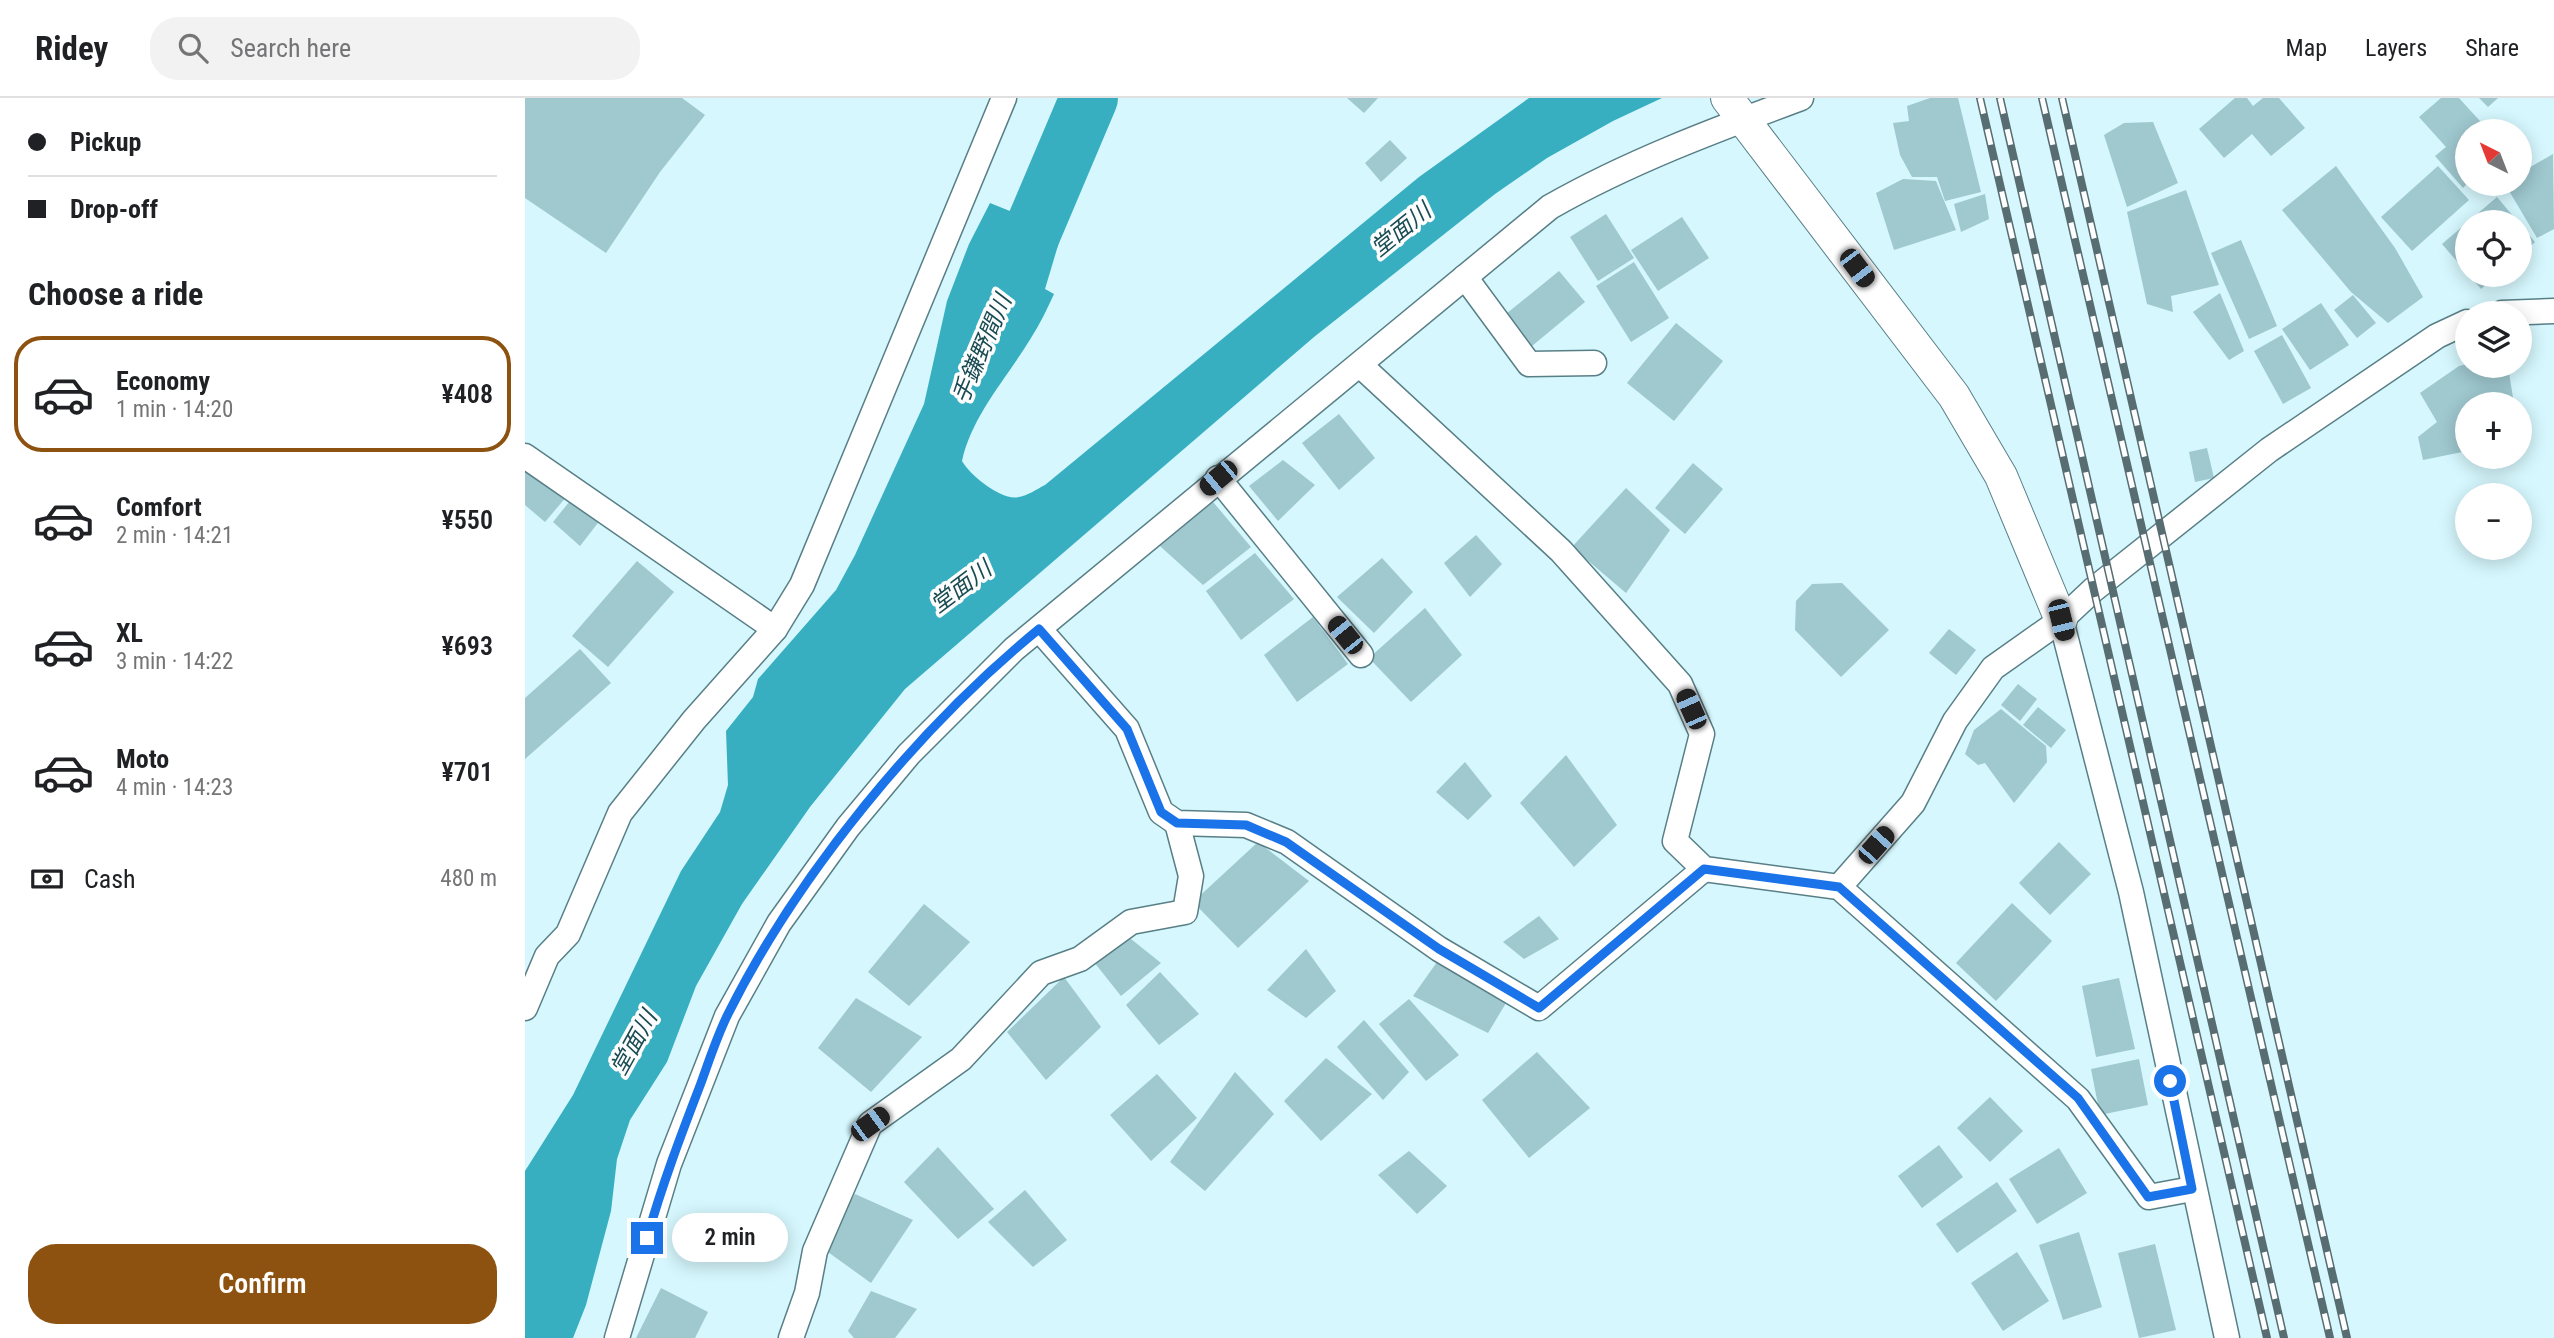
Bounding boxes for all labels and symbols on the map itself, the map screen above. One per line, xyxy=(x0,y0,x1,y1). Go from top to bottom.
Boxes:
north arrow xyxy=(2455,119,2532,196)
water label: 堂面川 xyxy=(1366,196,1439,262)
car xyxy=(1836,245,1879,291)
water label: 手鎌野間川 xyxy=(947,288,1018,407)
car xyxy=(1196,456,1241,500)
water label: 堂面川 xyxy=(925,554,999,619)
car xyxy=(2046,597,2077,643)
car xyxy=(1324,612,1367,658)
car xyxy=(1673,686,1710,732)
car xyxy=(1855,822,1898,868)
water label: 堂面川 xyxy=(605,1004,664,1080)
route start xyxy=(2154,1065,2186,1097)
car xyxy=(847,1103,894,1145)
callout: 2 min xyxy=(671,1214,787,1262)
route end xyxy=(631,1222,663,1254)

